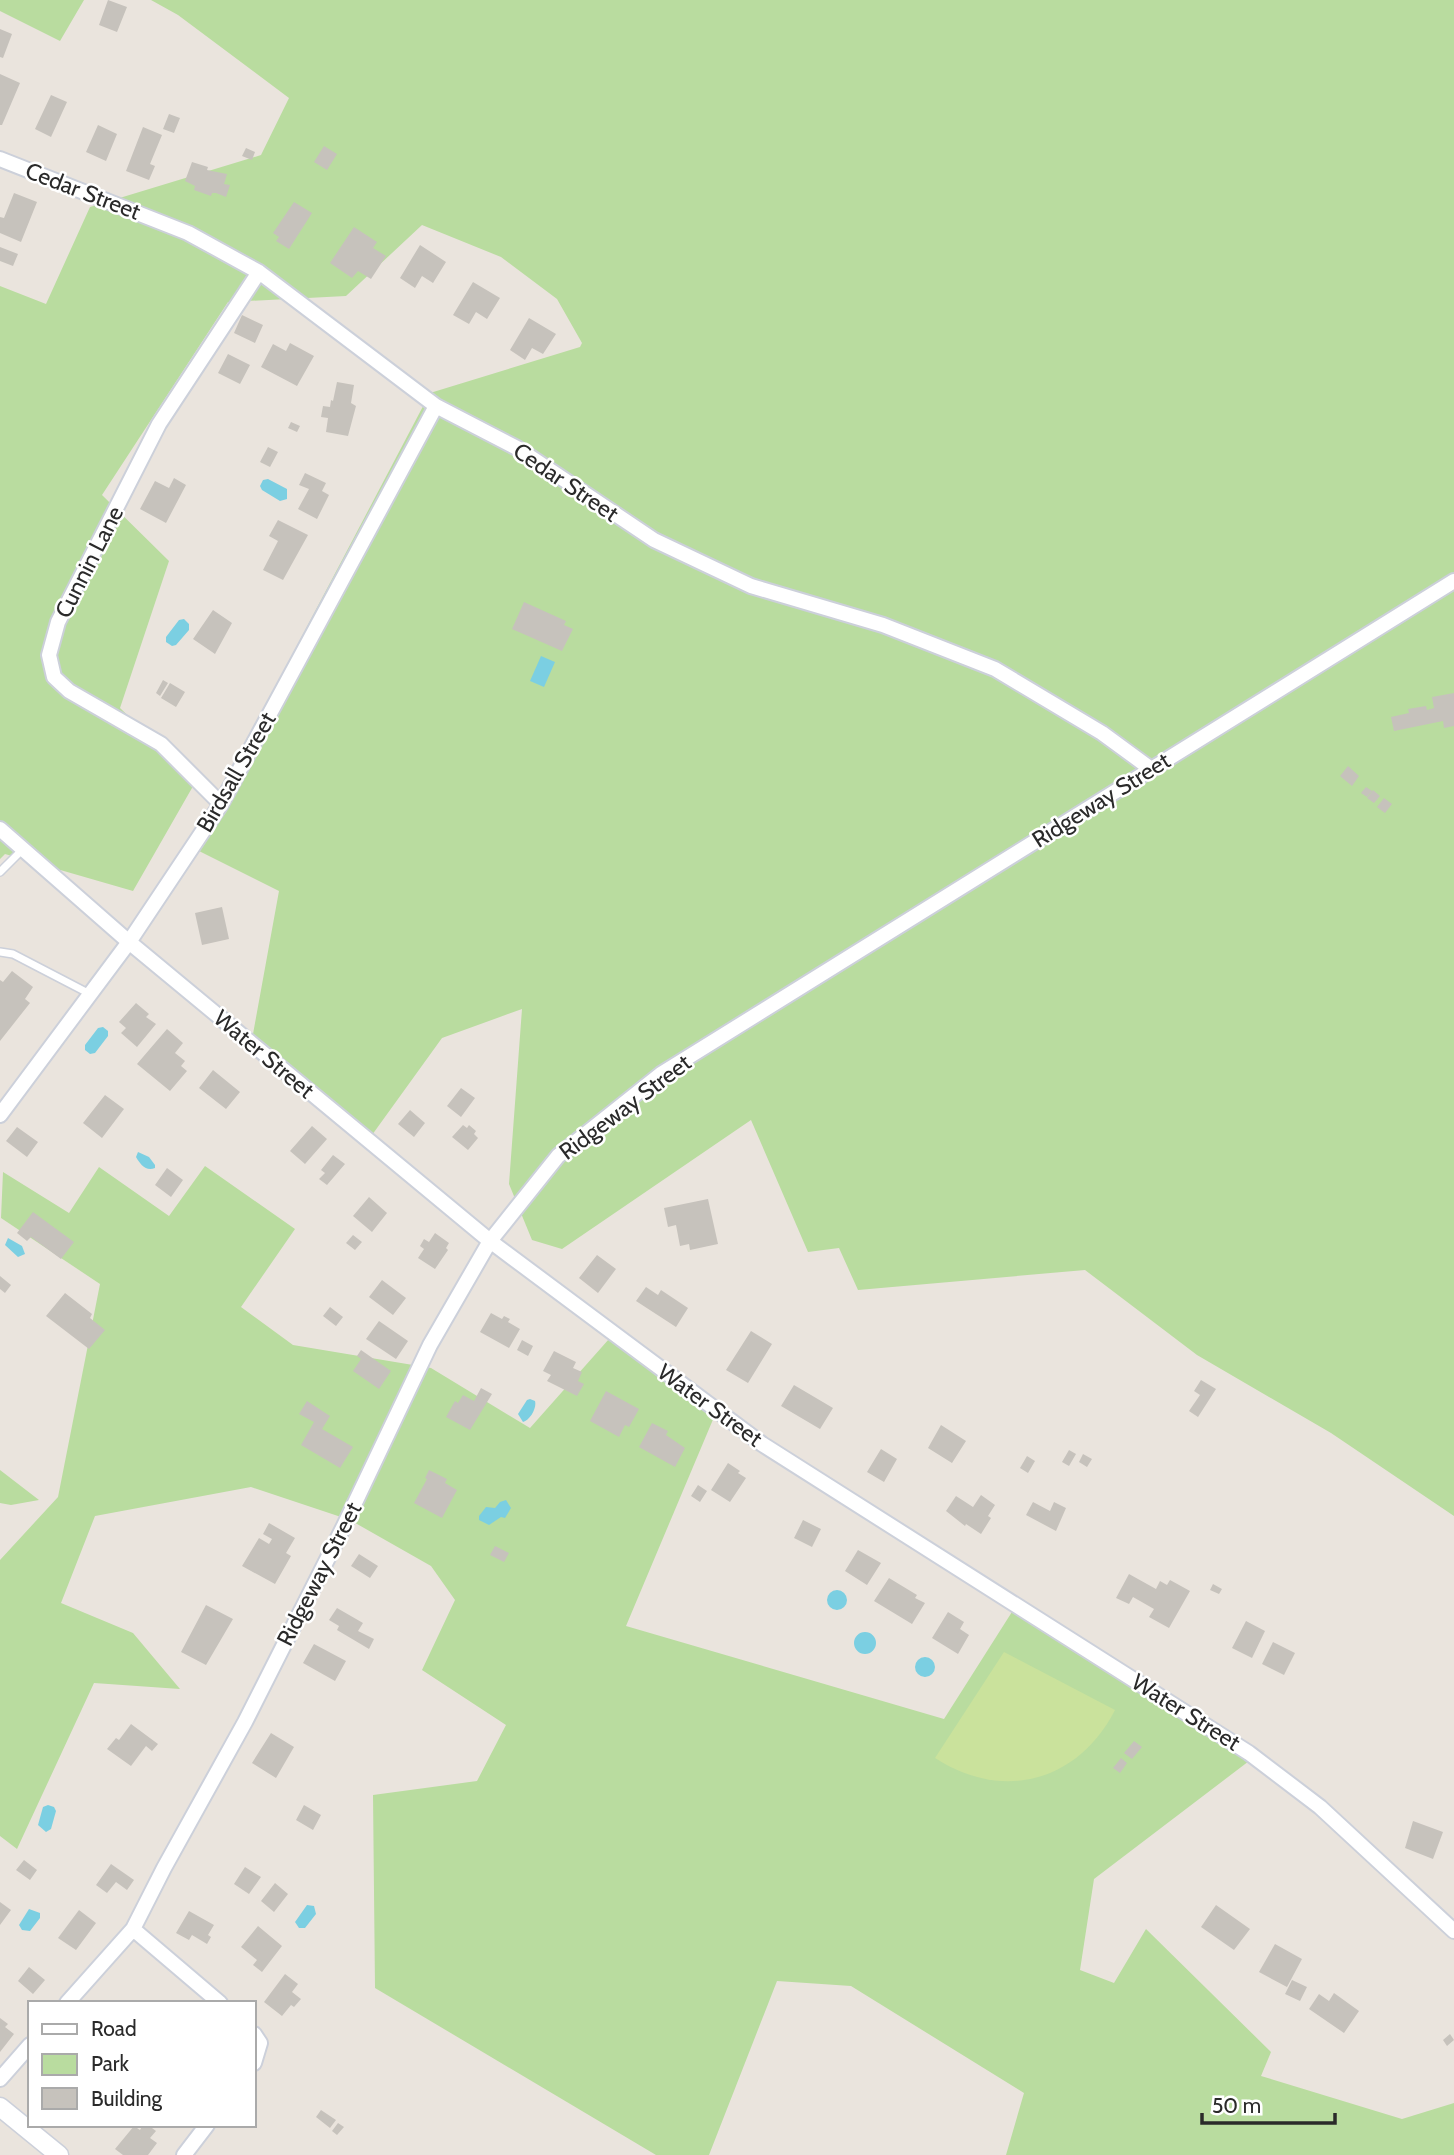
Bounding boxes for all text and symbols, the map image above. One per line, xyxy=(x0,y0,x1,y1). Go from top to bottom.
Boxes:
street label: Cedar Street xyxy=(22,156,145,226)
street label: Cedar Street xyxy=(508,437,624,528)
street label: Cunnin Lane xyxy=(49,501,129,623)
street label: Birdsall Street xyxy=(190,707,282,837)
street label: Ridgeway Street xyxy=(1027,746,1175,854)
street label: Water Street xyxy=(208,1004,320,1104)
street label: Ridgeway Street xyxy=(554,1048,697,1166)
street label: Water Street xyxy=(652,1358,768,1453)
street label: Ridgeway Street xyxy=(271,1497,367,1651)
street label: Water Street xyxy=(1127,1668,1246,1756)
legend xyxy=(28,2001,256,2127)
text: Road xyxy=(91,2016,137,2041)
text: Park xyxy=(91,2051,129,2076)
scale bar xyxy=(1202,2082,1335,2126)
text: Building xyxy=(91,2086,163,2111)
text: 50 m xyxy=(1212,2093,1261,2118)

